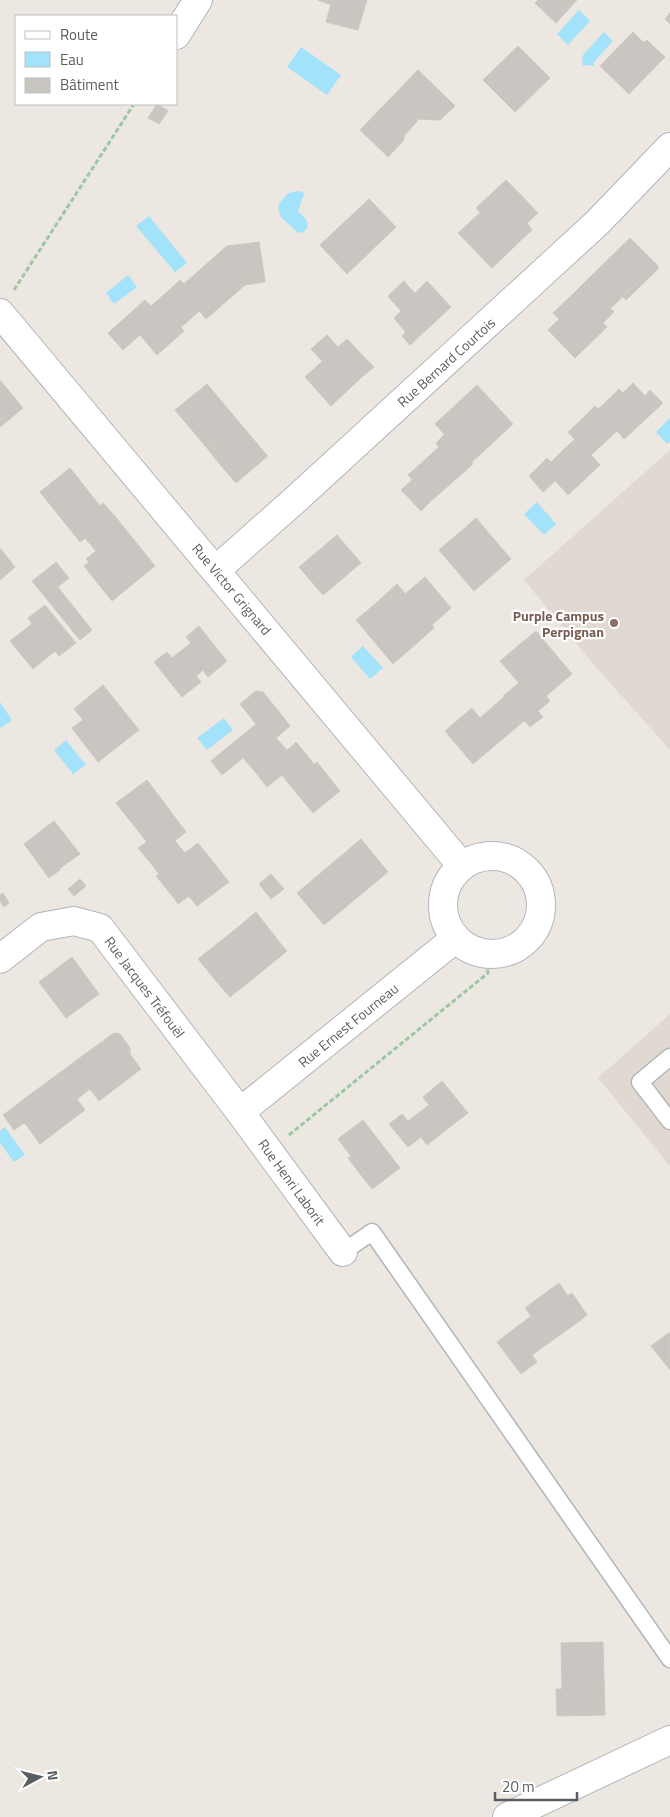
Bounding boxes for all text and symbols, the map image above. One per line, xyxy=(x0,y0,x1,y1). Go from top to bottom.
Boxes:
legend xyxy=(15,15,178,105)
text: Route xyxy=(60,23,98,46)
text: Eau xyxy=(60,48,84,71)
text: Bâtiment xyxy=(60,73,119,96)
street label: Rue Bernard Courtois xyxy=(392,312,500,412)
street label: Rue Victor Grignard xyxy=(187,539,277,639)
place label: Purple Campus Perpignan xyxy=(513,605,604,642)
marker: Purple Campus Perpignan xyxy=(608,617,620,629)
street label: Rue Jacques Tréfouël xyxy=(100,932,190,1042)
street label: Rue Ernest Fourneau xyxy=(293,978,403,1072)
street label: Rue Henri Laborit xyxy=(253,1134,331,1230)
north arrow xyxy=(15,1752,65,1802)
text: N xyxy=(42,1769,64,1781)
scale bar xyxy=(495,1770,578,1802)
text: 20 m xyxy=(502,1775,535,1798)

